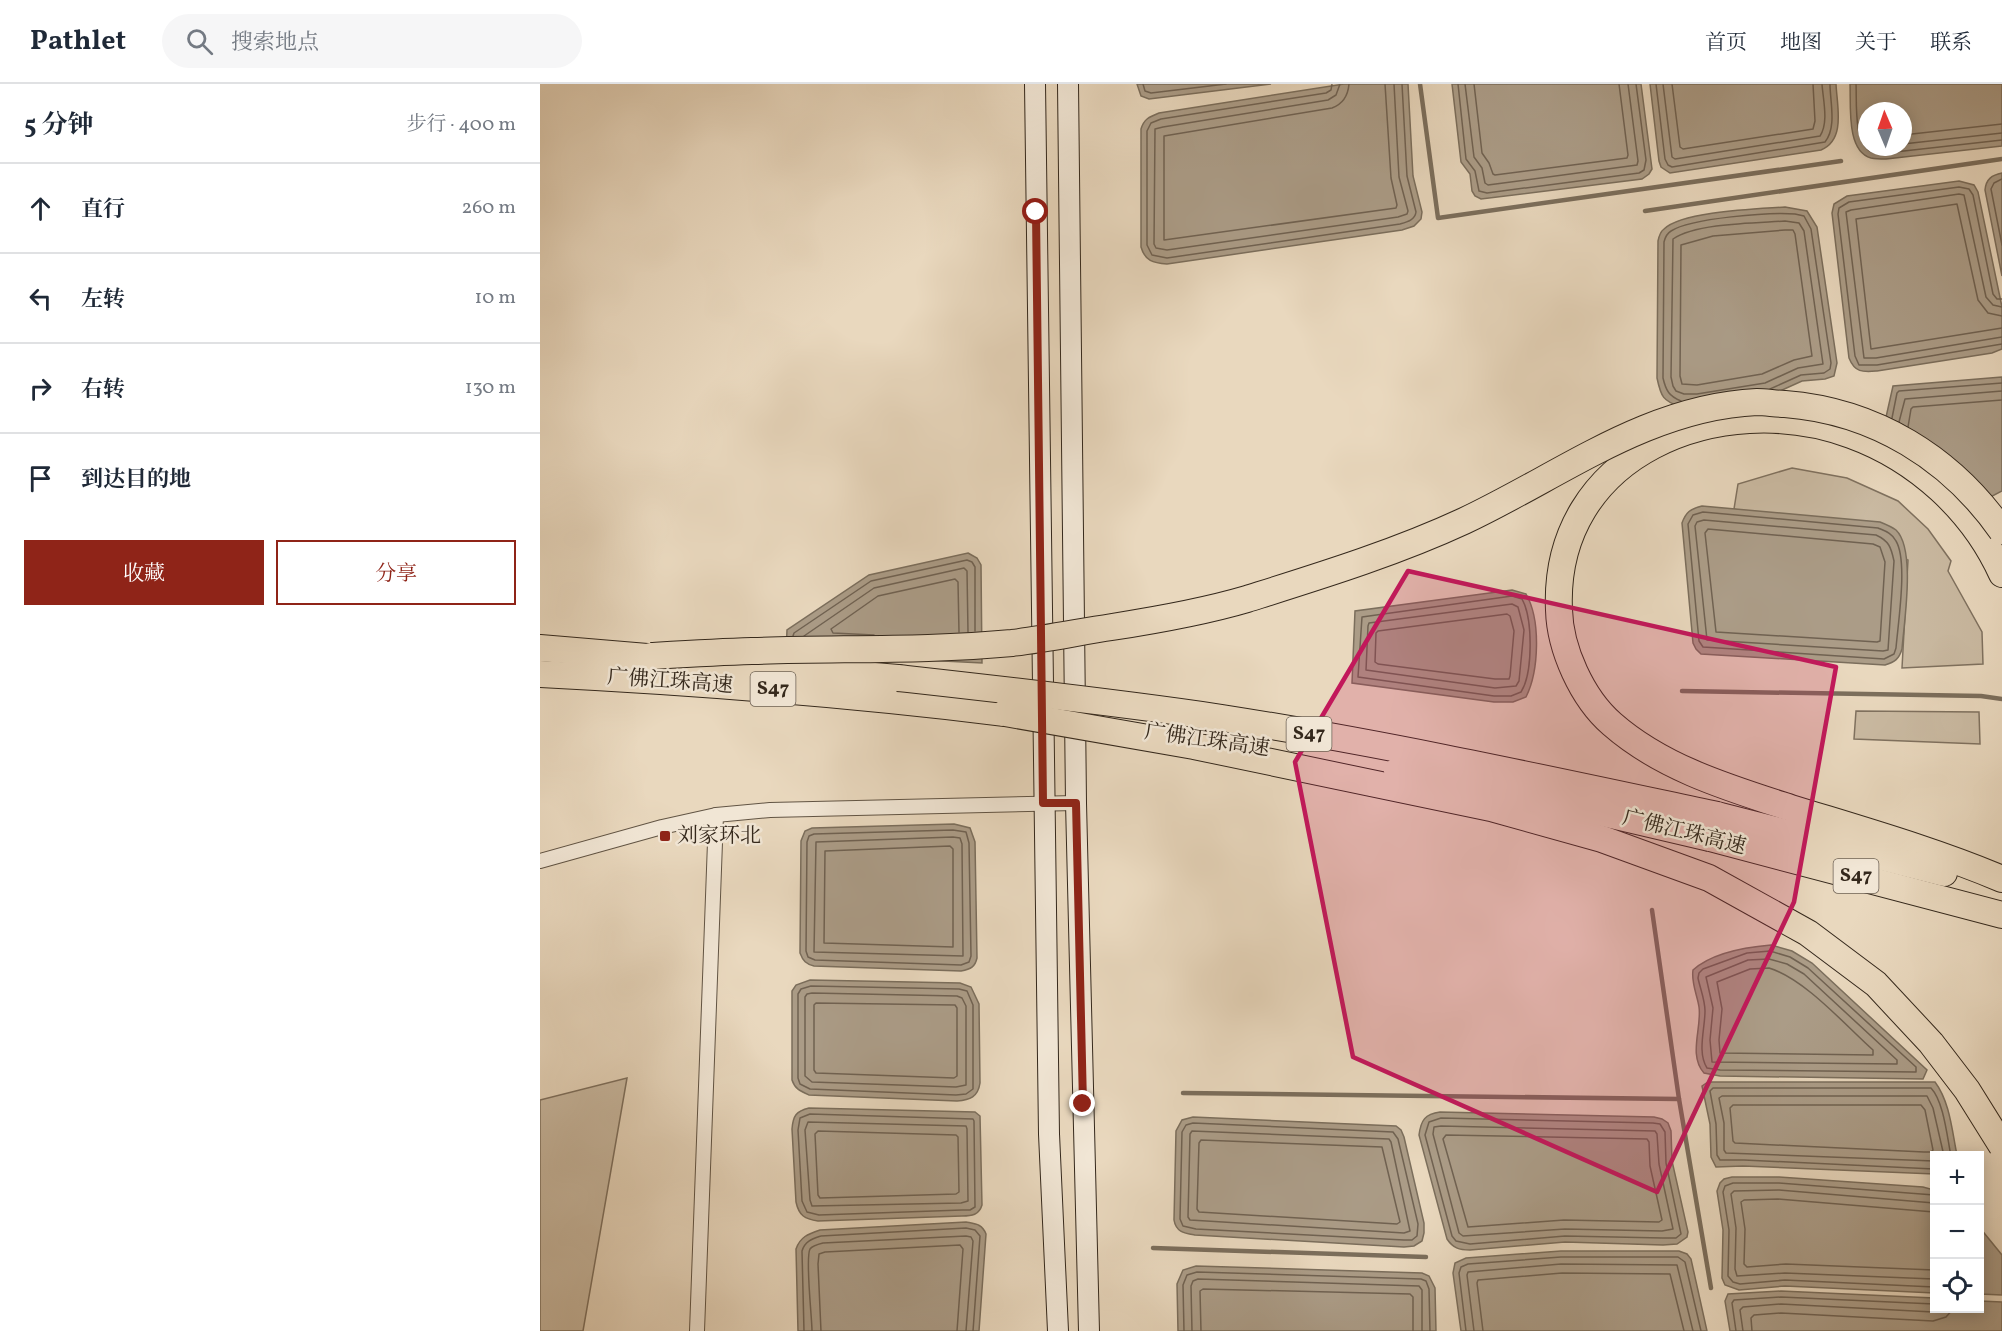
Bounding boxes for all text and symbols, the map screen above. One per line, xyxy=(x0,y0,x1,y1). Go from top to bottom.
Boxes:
search box xyxy=(162,14,582,68)
text: Pathlet xyxy=(30,22,126,61)
icon: search xyxy=(183,25,216,58)
text: 搜索地点 xyxy=(231,28,319,59)
text: 首页 xyxy=(1705,29,1747,58)
text: 地图 xyxy=(1780,29,1822,58)
text: 关于 xyxy=(1855,29,1897,58)
text: 联系 xyxy=(1930,29,1972,58)
north arrow xyxy=(1858,102,1912,156)
text: 5 分钟 xyxy=(24,108,94,144)
text: 步行 · 400 m xyxy=(406,111,516,139)
icon: ahead xyxy=(24,192,57,225)
text: 260 m xyxy=(461,194,516,222)
text: 直行 xyxy=(81,195,125,226)
route start xyxy=(1022,198,1048,224)
icon: left xyxy=(24,282,57,315)
text: 10 m xyxy=(475,284,516,312)
text: 左转 xyxy=(81,285,125,316)
icon: right xyxy=(24,372,57,405)
text: 130 m xyxy=(465,374,516,402)
text: 右转 xyxy=(81,375,125,406)
icon: arrive xyxy=(24,462,57,495)
text: 到达目的地 xyxy=(81,465,191,496)
button: 收藏 xyxy=(24,540,264,605)
button: 分享 xyxy=(276,540,516,605)
street label: 广佛江珠高速 xyxy=(606,663,734,701)
road number: S47 xyxy=(750,672,796,706)
road number: S47 xyxy=(1286,717,1332,751)
street label: 广佛江珠高速 xyxy=(1143,718,1271,764)
street label: 广佛江珠高速 xyxy=(1619,804,1749,862)
place label: 刘家环北 xyxy=(677,822,761,851)
marker: 刘家环北 xyxy=(658,829,672,843)
road number: S47 xyxy=(1834,859,1878,893)
route end xyxy=(1069,1090,1095,1116)
map controls xyxy=(1930,1151,1984,1313)
button: + xyxy=(1930,1151,1984,1205)
button: − xyxy=(1930,1205,1984,1259)
button: locate xyxy=(1930,1259,1984,1313)

